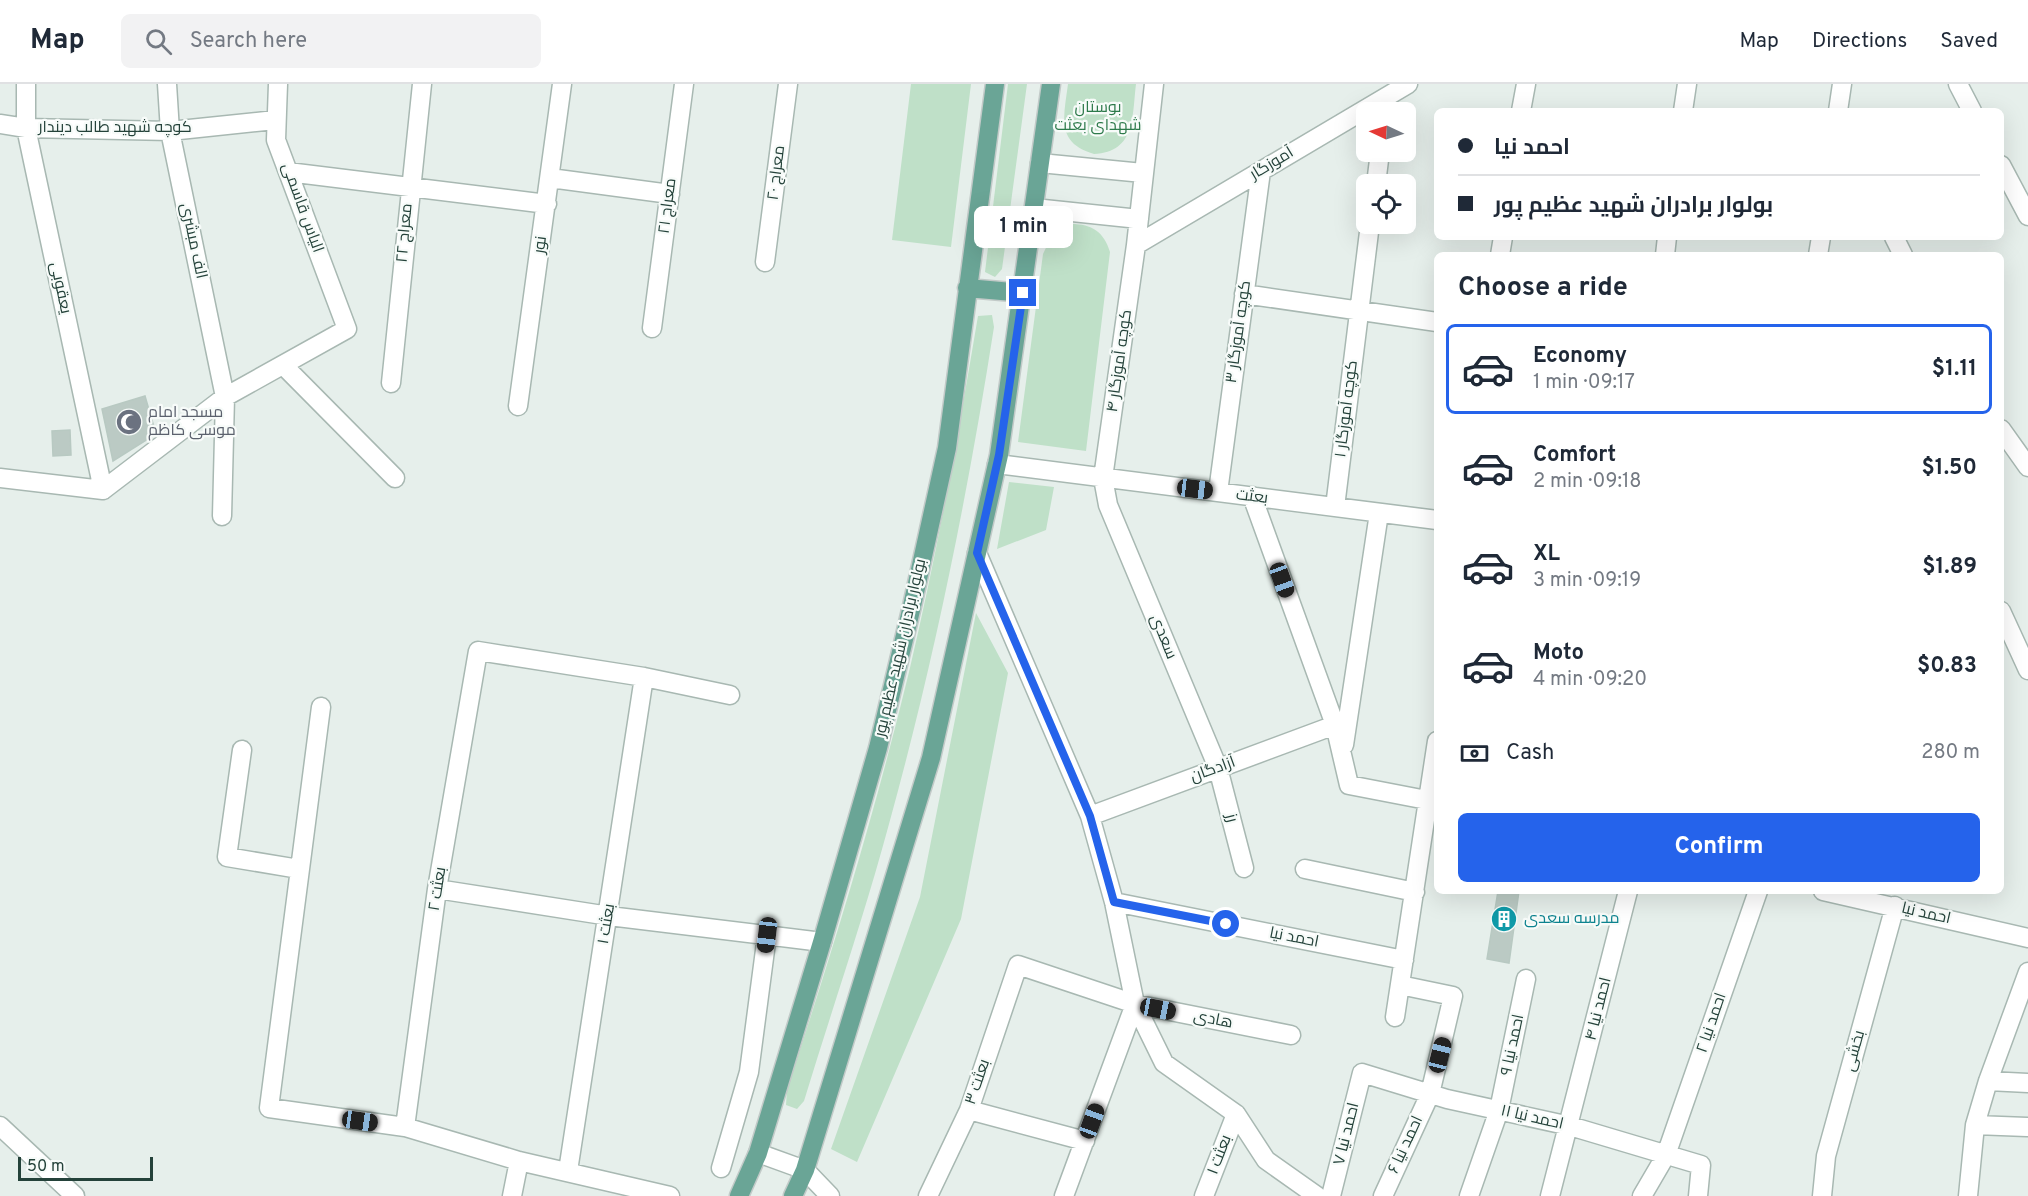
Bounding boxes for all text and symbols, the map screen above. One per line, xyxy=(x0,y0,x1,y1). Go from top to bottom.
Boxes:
search box xyxy=(121,14,541,68)
text: Map xyxy=(30,23,85,59)
icon: search xyxy=(142,25,175,58)
text: Search here xyxy=(190,28,307,55)
text: Map xyxy=(1739,28,1779,55)
text: Directions xyxy=(1812,28,1907,55)
text: Saved xyxy=(1940,28,1998,55)
park label: بوستان شهدای بعثت xyxy=(1055,98,1141,136)
north arrow xyxy=(1356,102,1416,162)
map controls xyxy=(1356,102,1416,234)
street label: کوچه شهید طالب دیندار xyxy=(37,118,192,138)
text: احمد نیا xyxy=(1494,135,1570,162)
street label: آموزگار xyxy=(1246,143,1298,185)
street label: معراج ۲۰ xyxy=(764,144,790,202)
street label: الیاس قاسمی xyxy=(277,160,327,256)
button: locate xyxy=(1356,174,1416,234)
street label: معراج ۲۱ xyxy=(655,177,681,235)
text: بولوار برادران شهید عظیم‌ پور xyxy=(1494,193,1773,220)
street label: الف مبشری xyxy=(175,201,211,281)
street label: معراج ۲۲ xyxy=(392,203,418,263)
callout: 1 min xyxy=(974,206,1072,248)
text: 1 min xyxy=(999,214,1048,240)
street label: نور xyxy=(530,235,552,256)
street label: یعقوبی xyxy=(45,260,75,316)
text: Choose a ride xyxy=(1458,271,1628,305)
route end xyxy=(1009,279,1036,306)
street label: کوچه آموزگار ۳ xyxy=(1222,279,1256,385)
street label: کوچه آموزگار ۴ xyxy=(1103,308,1137,414)
icon: car xyxy=(1461,342,1515,396)
text: Economy xyxy=(1533,343,1627,370)
text: $1.11 xyxy=(1932,356,1977,383)
street label: کوچه آموزگار ۱ xyxy=(1331,359,1363,459)
text: 1 min · 09:17 xyxy=(1533,370,1635,396)
place label: مسجد امام موسی کاظم xyxy=(148,403,236,441)
mosque icon: مسجد امام موسی کاظم xyxy=(114,407,144,437)
icon: car xyxy=(1461,441,1515,495)
text: Comfort xyxy=(1533,442,1616,469)
text: $1.50 xyxy=(1922,455,1977,482)
text: 2 min · 09:18 xyxy=(1533,469,1642,495)
car xyxy=(1176,478,1214,500)
street label: بعثت xyxy=(1235,485,1269,509)
icon: car xyxy=(1461,540,1515,594)
text: XL xyxy=(1533,541,1560,568)
text: $1.89 xyxy=(1922,554,1977,581)
street label: بولوار برادران شهید عظیم‌ پور xyxy=(871,557,931,740)
car xyxy=(1267,560,1297,600)
text: 3 min · 09:19 xyxy=(1533,568,1641,594)
street label: سعدی xyxy=(1145,612,1181,662)
icon: car xyxy=(1461,639,1515,693)
text: Moto xyxy=(1533,640,1584,667)
text: $0.83 xyxy=(1917,653,1977,680)
text: 4 min · 09:20 xyxy=(1533,667,1647,693)
icon: cash xyxy=(1458,737,1491,770)
text: Cash xyxy=(1506,740,1555,767)
text: 280 m xyxy=(1921,740,1980,766)
street label: آزادگان xyxy=(1188,752,1239,787)
street label: رز xyxy=(1220,810,1242,825)
button: Confirm xyxy=(1458,813,1980,882)
street label: بعثت ۲ xyxy=(425,865,451,913)
street label: احمد نیا xyxy=(1899,899,1953,929)
street label: بعثت ۱ xyxy=(594,902,620,946)
building icon: مدرسه سعدی xyxy=(1489,904,1519,934)
place label: مدرسه سعدی xyxy=(1524,909,1620,929)
route start xyxy=(1212,910,1239,937)
car xyxy=(756,916,778,954)
street label: احمد نیا xyxy=(1268,923,1320,953)
street label: احمد نیا ۴ xyxy=(1582,975,1616,1043)
street label: احمد نیا ۲ xyxy=(1692,990,1732,1056)
car xyxy=(1139,997,1177,1021)
street label: هادی xyxy=(1192,1006,1234,1034)
street label: احمد نیا ۹ xyxy=(1497,1013,1529,1077)
street label: بخشی xyxy=(1840,1028,1870,1074)
car xyxy=(1427,1035,1453,1075)
street label: بعثت ۳ xyxy=(961,1057,995,1107)
car xyxy=(1077,1101,1107,1141)
street label: احمد نیا ۷ xyxy=(1330,1101,1364,1167)
street label: احمد نیا ۱۱ xyxy=(1499,1101,1565,1135)
car xyxy=(341,1110,379,1132)
street label: احمد نیا ۶ xyxy=(1384,1113,1428,1177)
street label: بعثت ۱ xyxy=(1203,1132,1237,1178)
scale bar xyxy=(18,1154,153,1182)
text: 50 m xyxy=(27,1157,65,1177)

